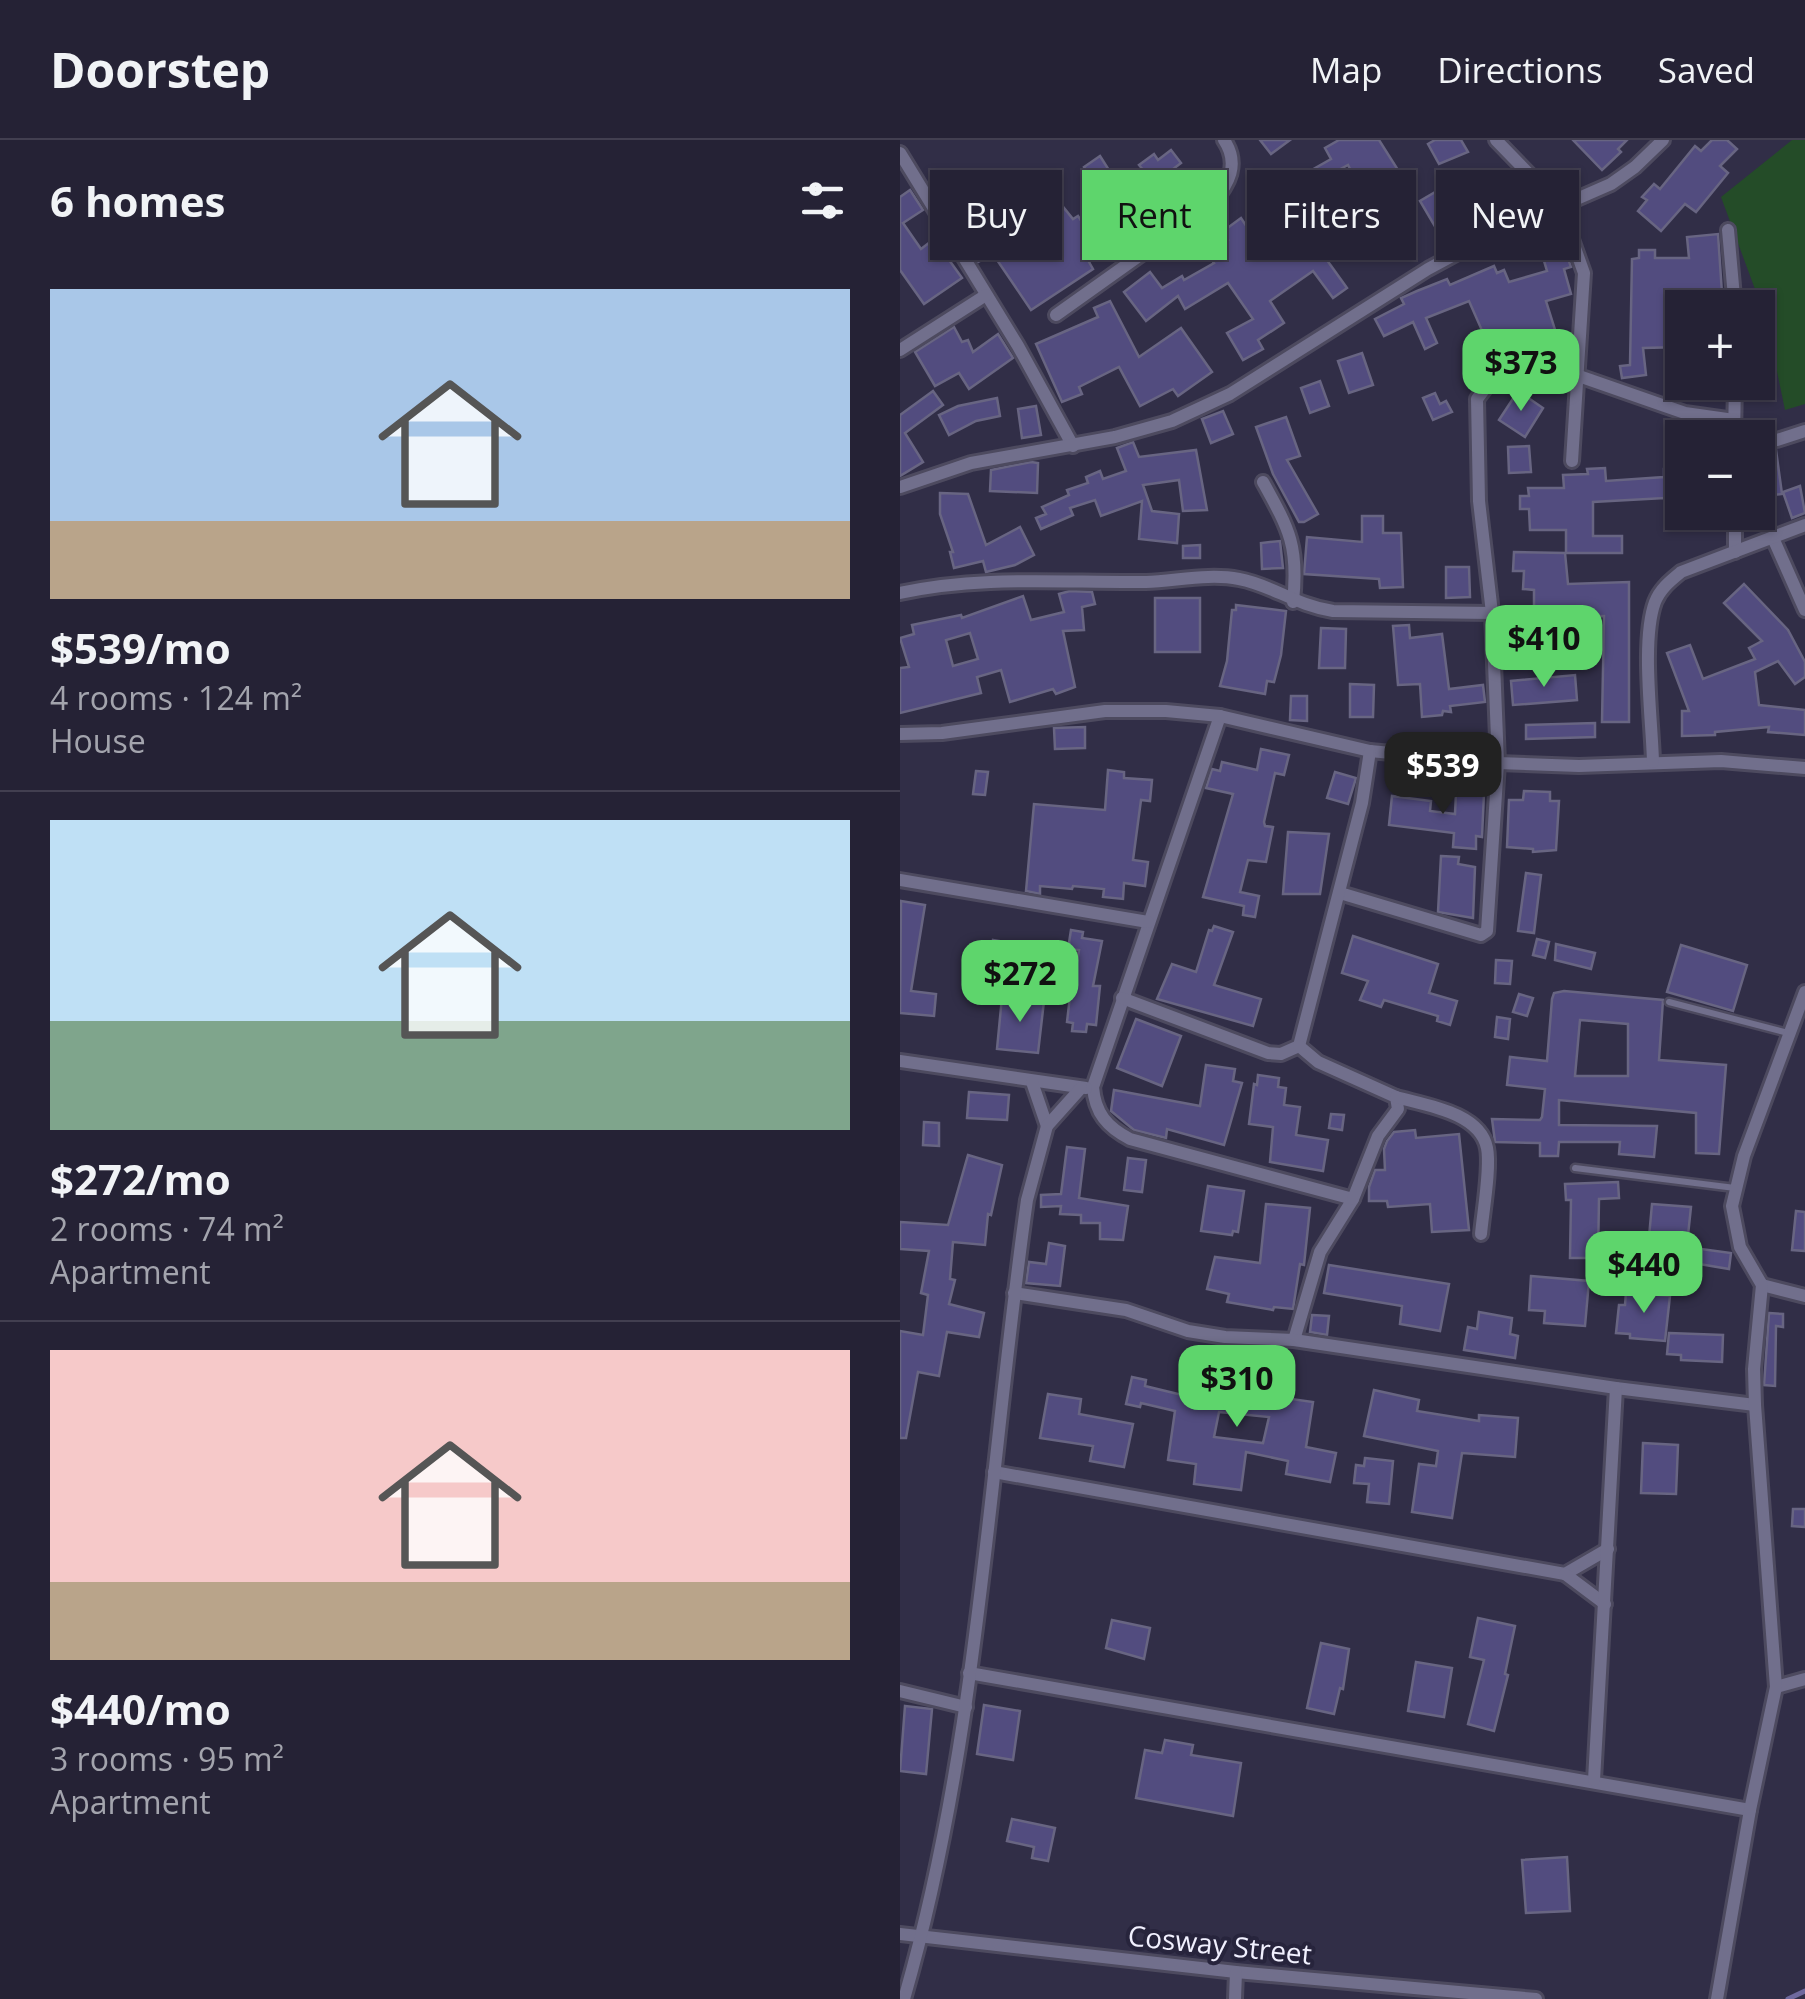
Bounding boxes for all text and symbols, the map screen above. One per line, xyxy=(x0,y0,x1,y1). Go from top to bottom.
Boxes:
text: Doorstep xyxy=(50,37,270,102)
text: Map xyxy=(1310,46,1382,93)
text: Directions xyxy=(1437,46,1603,93)
text: Saved xyxy=(1658,46,1755,93)
chip: Buy xyxy=(930,170,1062,260)
chip: Rent xyxy=(1082,170,1227,260)
chip: Filters xyxy=(1247,170,1416,260)
chip: New xyxy=(1436,170,1579,260)
text: 6 homes xyxy=(50,172,225,229)
icon: filters xyxy=(795,173,850,228)
map controls xyxy=(1665,290,1775,530)
button: + xyxy=(1665,290,1775,400)
pin: $373 xyxy=(1462,329,1580,414)
text: $373 xyxy=(1484,340,1558,383)
icon: home xyxy=(360,354,540,534)
button: − xyxy=(1665,420,1775,530)
pin: $410 xyxy=(1485,605,1603,690)
text: $410 xyxy=(1507,616,1581,659)
text: $539/mo xyxy=(50,619,231,676)
text: 4 rooms · 124 m² xyxy=(50,676,302,719)
text: House xyxy=(50,719,146,762)
pin: $539 xyxy=(1384,732,1502,817)
text: $539 xyxy=(1406,743,1480,786)
icon: home xyxy=(360,885,540,1065)
pin: $272 xyxy=(961,940,1079,1025)
text: $272 xyxy=(983,951,1057,994)
text: $272/mo xyxy=(50,1150,231,1207)
text: 2 rooms · 74 m² xyxy=(50,1207,284,1250)
pin: $440 xyxy=(1585,1231,1703,1316)
text: $440 xyxy=(1607,1242,1681,1285)
text: Apartment xyxy=(50,1250,211,1293)
pin: $310 xyxy=(1178,1345,1296,1430)
text: $310 xyxy=(1200,1356,1274,1399)
icon: home xyxy=(360,1415,540,1595)
text: $440/mo xyxy=(50,1680,231,1737)
text: 3 rooms · 95 m² xyxy=(50,1737,284,1780)
text: Apartment xyxy=(50,1780,211,1823)
street label: Cosway Street xyxy=(1126,1915,1314,1973)

